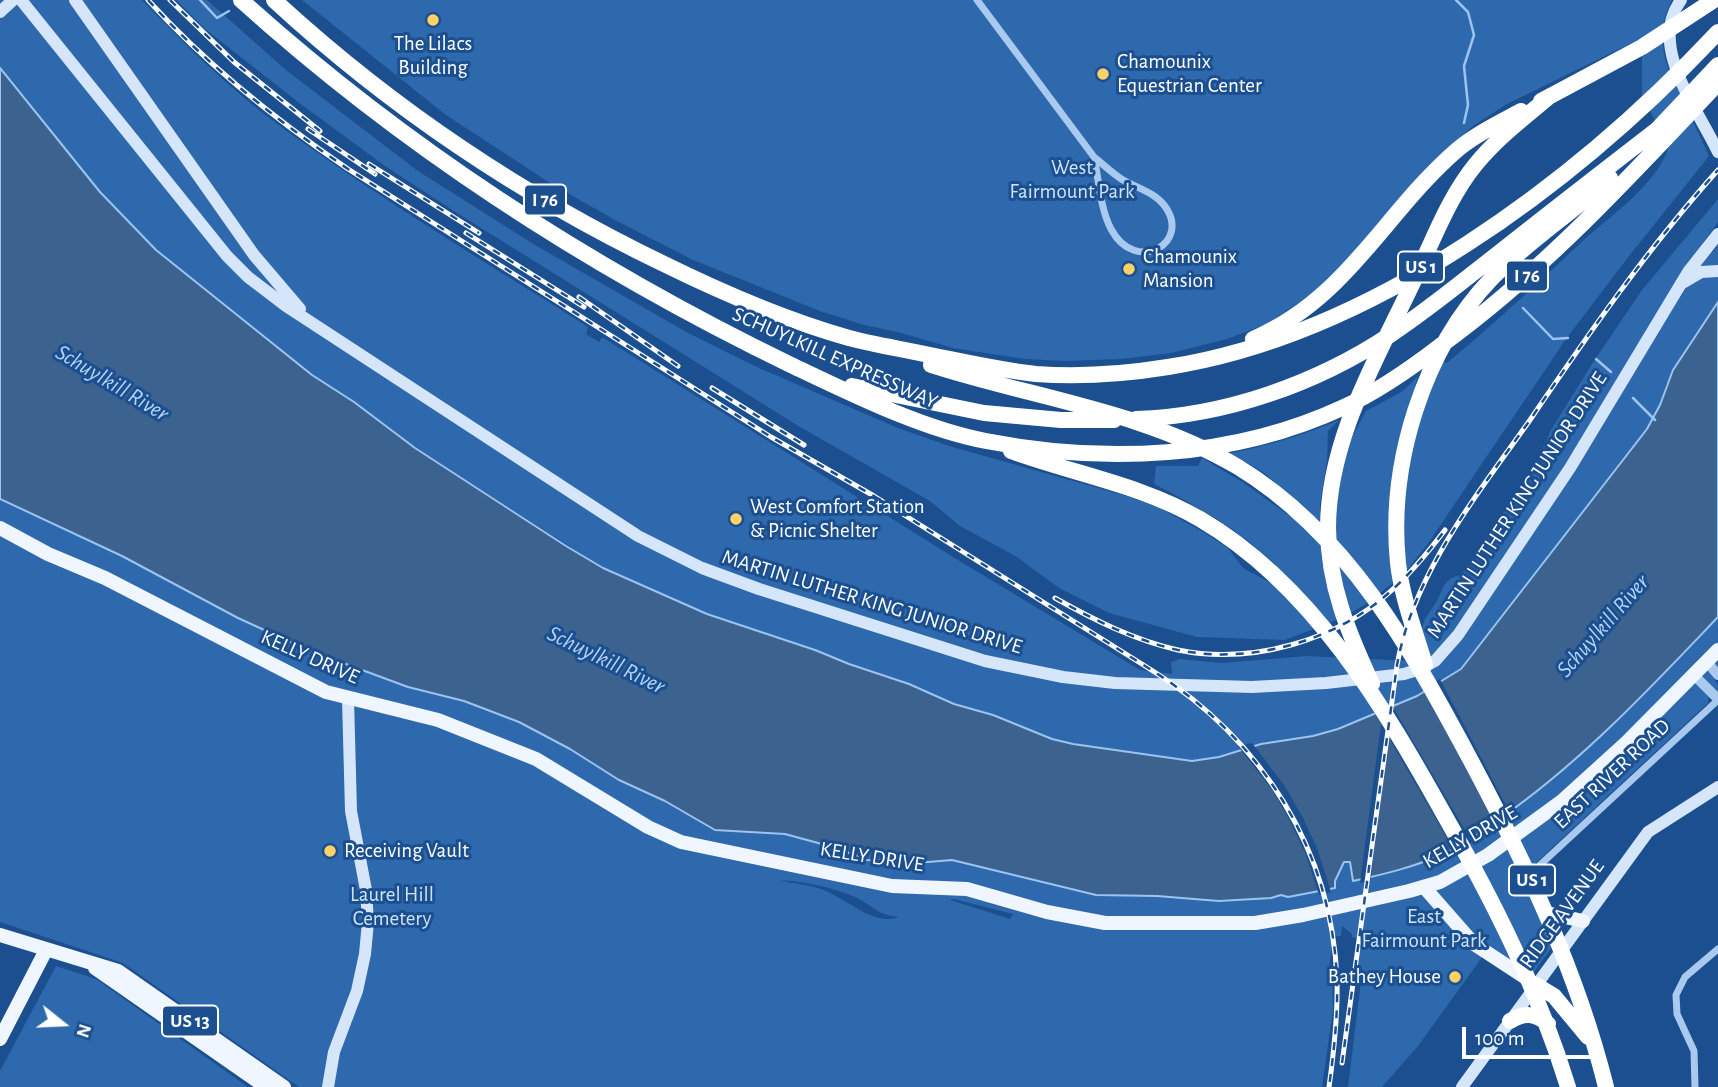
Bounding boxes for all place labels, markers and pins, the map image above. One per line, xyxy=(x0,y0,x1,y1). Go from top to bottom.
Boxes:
marker: The Lilacs Building xyxy=(425,12,441,28)
place label: The Lilacs Building xyxy=(394,31,472,81)
place label: Chamounix Equestrian Center xyxy=(1117,49,1262,99)
marker: Chamounix Equestrian Center xyxy=(1095,66,1111,82)
place label: Chamounix Mansion xyxy=(1143,244,1237,294)
marker: Chamounix Mansion xyxy=(1121,261,1137,277)
place label: West Comfort Station & Picnic Shelter xyxy=(750,494,925,544)
marker: West Comfort Station & Picnic Shelter xyxy=(728,511,744,527)
place label: Receiving Vault xyxy=(344,838,469,864)
marker: Receiving Vault xyxy=(322,843,338,859)
place label: Bathey House xyxy=(1328,964,1441,990)
marker: Bathey House xyxy=(1447,969,1463,985)

